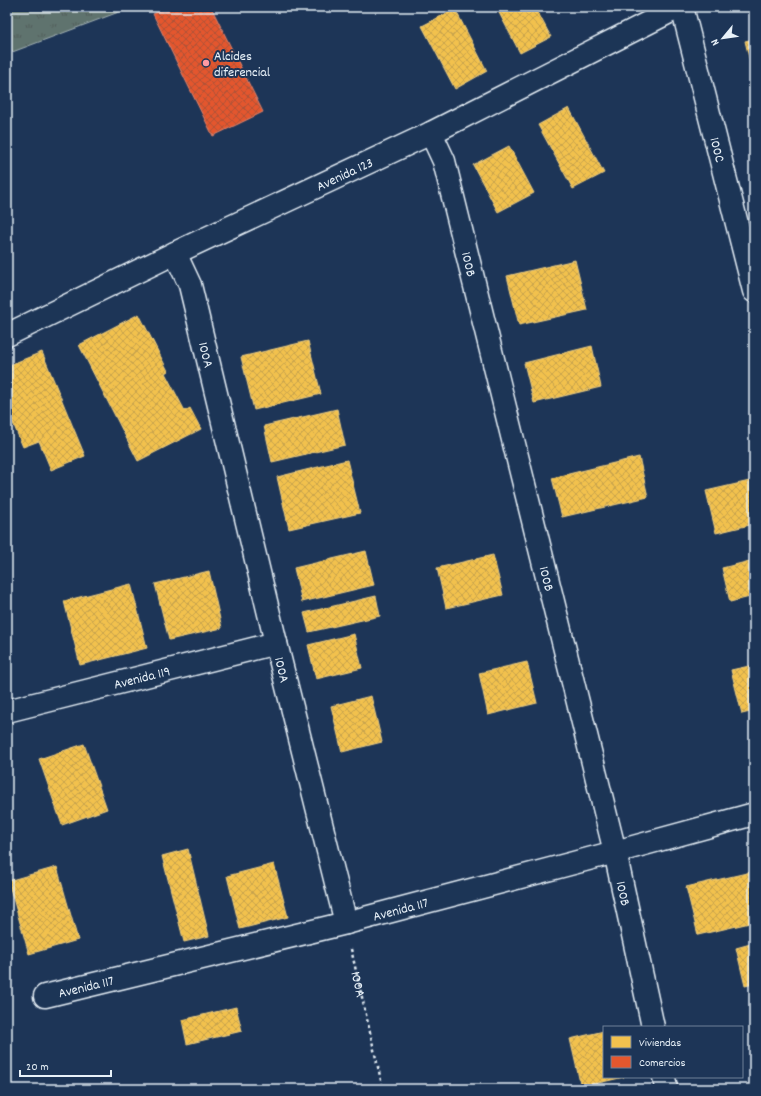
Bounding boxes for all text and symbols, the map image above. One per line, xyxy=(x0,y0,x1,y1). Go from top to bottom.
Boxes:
north arrow xyxy=(703,18,743,58)
text: N xyxy=(707,35,724,48)
place label: Alcides diferencial xyxy=(214,47,271,83)
marker: Alcides diferencial xyxy=(201,58,211,68)
street label: 100C xyxy=(703,135,729,165)
street label: Avenida 123 xyxy=(314,154,377,197)
street label: 100B xyxy=(455,250,480,279)
street label: 100A xyxy=(192,340,218,370)
street label: 100B xyxy=(533,564,558,594)
street label: 100A xyxy=(268,655,294,686)
street label: Avenida 119 xyxy=(112,662,173,696)
street label: 100B xyxy=(610,879,635,908)
street label: Avenida 117 xyxy=(371,894,431,927)
street label: 100A xyxy=(344,970,370,1000)
street label: Avenida 117 xyxy=(56,972,116,1004)
legend xyxy=(603,1026,743,1078)
text: Viviendas xyxy=(639,1035,681,1052)
scale bar xyxy=(20,1052,111,1078)
text: Comercios xyxy=(639,1055,686,1072)
text: 20 m xyxy=(26,1059,49,1076)

